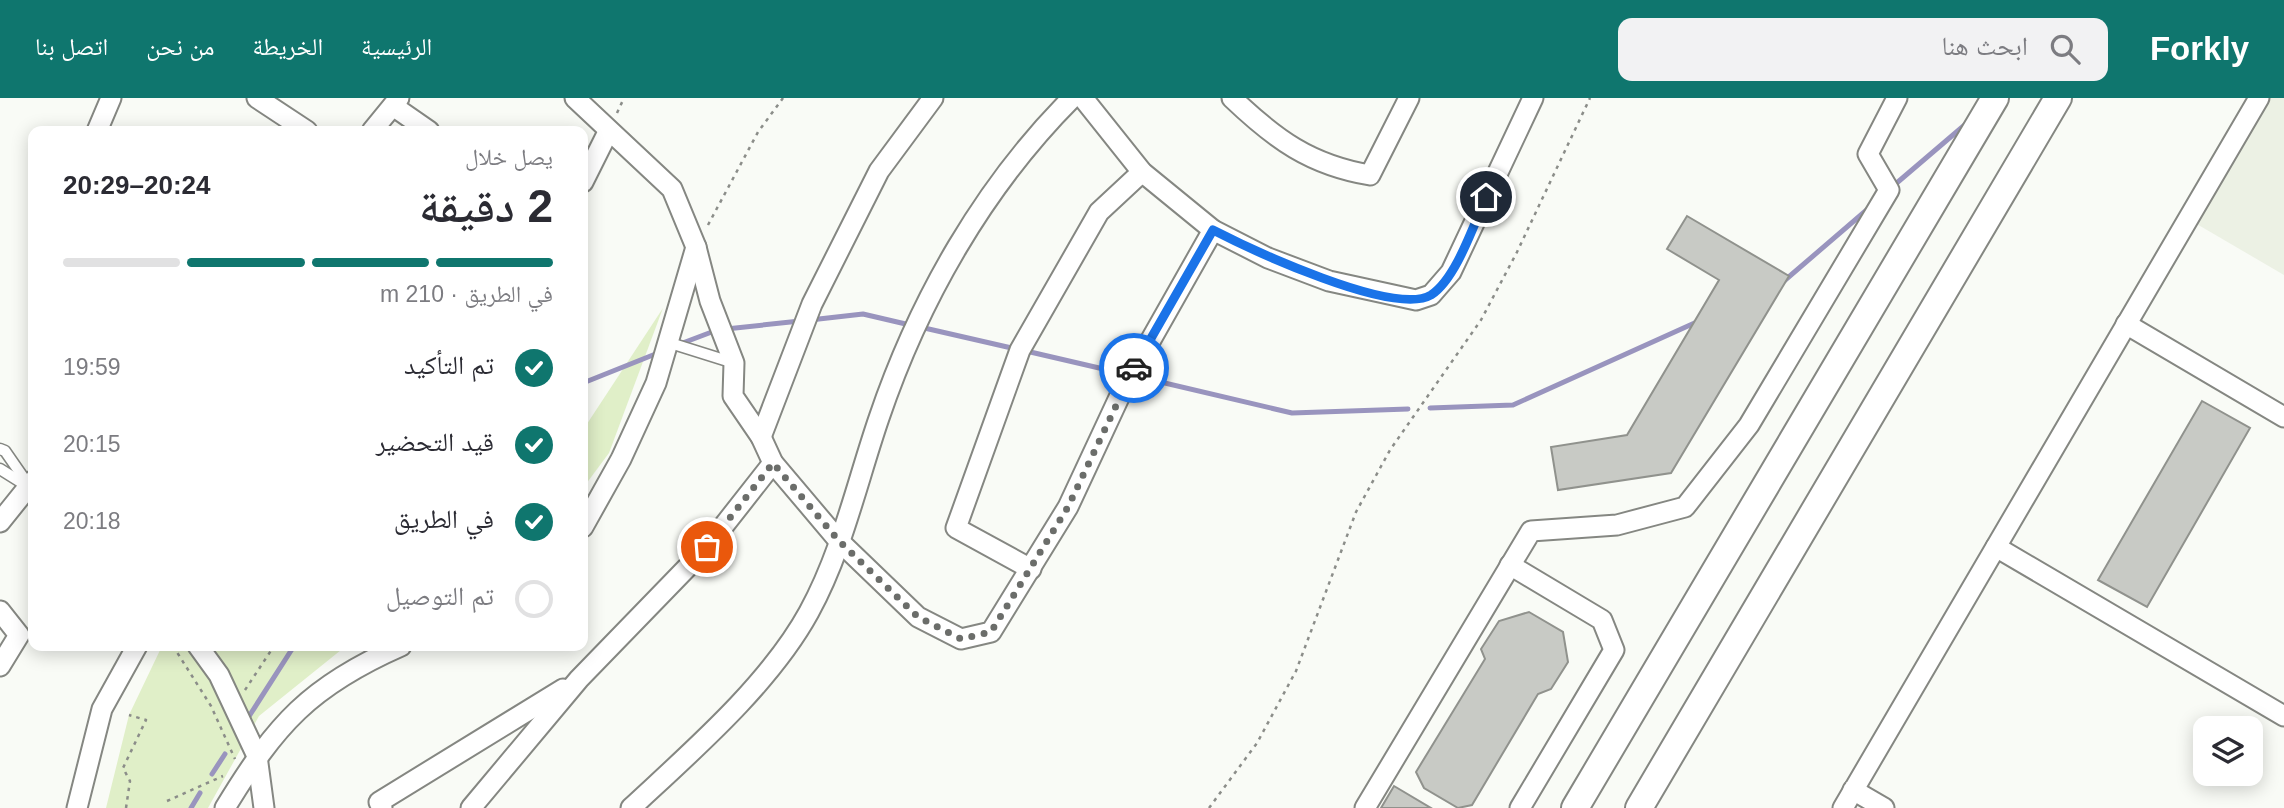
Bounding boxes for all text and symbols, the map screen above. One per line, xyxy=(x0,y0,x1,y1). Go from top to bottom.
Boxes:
search box xyxy=(1618,18,2108,81)
icon: search xyxy=(2046,30,2084,68)
text: Forkly xyxy=(2150,30,2249,67)
text: ابحث هنا xyxy=(1941,31,2028,61)
text: اتصل بنا xyxy=(35,33,108,60)
text: من نحن xyxy=(146,33,214,60)
text: الخريطة xyxy=(252,33,323,60)
text: الرئيسية xyxy=(361,33,432,60)
text: يصل خلال xyxy=(465,144,553,170)
pin xyxy=(1456,167,1516,227)
text: 20:24–20:29 xyxy=(63,170,210,200)
icon: home xyxy=(1467,178,1505,216)
text: 2 دقيقة xyxy=(419,180,553,232)
text: في الطريق · 210 m xyxy=(380,281,553,307)
courier xyxy=(1099,333,1169,403)
icon: check xyxy=(515,349,553,387)
icon: car xyxy=(1115,349,1153,387)
text: تم التأكيد xyxy=(404,350,494,380)
text: 19:59 xyxy=(63,354,121,380)
icon: check xyxy=(515,426,553,464)
text: قيد التحضير xyxy=(376,427,494,457)
text: 20:15 xyxy=(63,431,121,457)
icon: check xyxy=(515,503,553,541)
text: في الطريق xyxy=(394,504,494,534)
text: 20:18 xyxy=(63,508,121,534)
pin xyxy=(677,517,737,577)
icon: bag xyxy=(688,528,726,566)
text: تم التوصيل xyxy=(386,581,494,611)
map controls xyxy=(2193,716,2263,786)
button: layers xyxy=(2193,716,2263,786)

